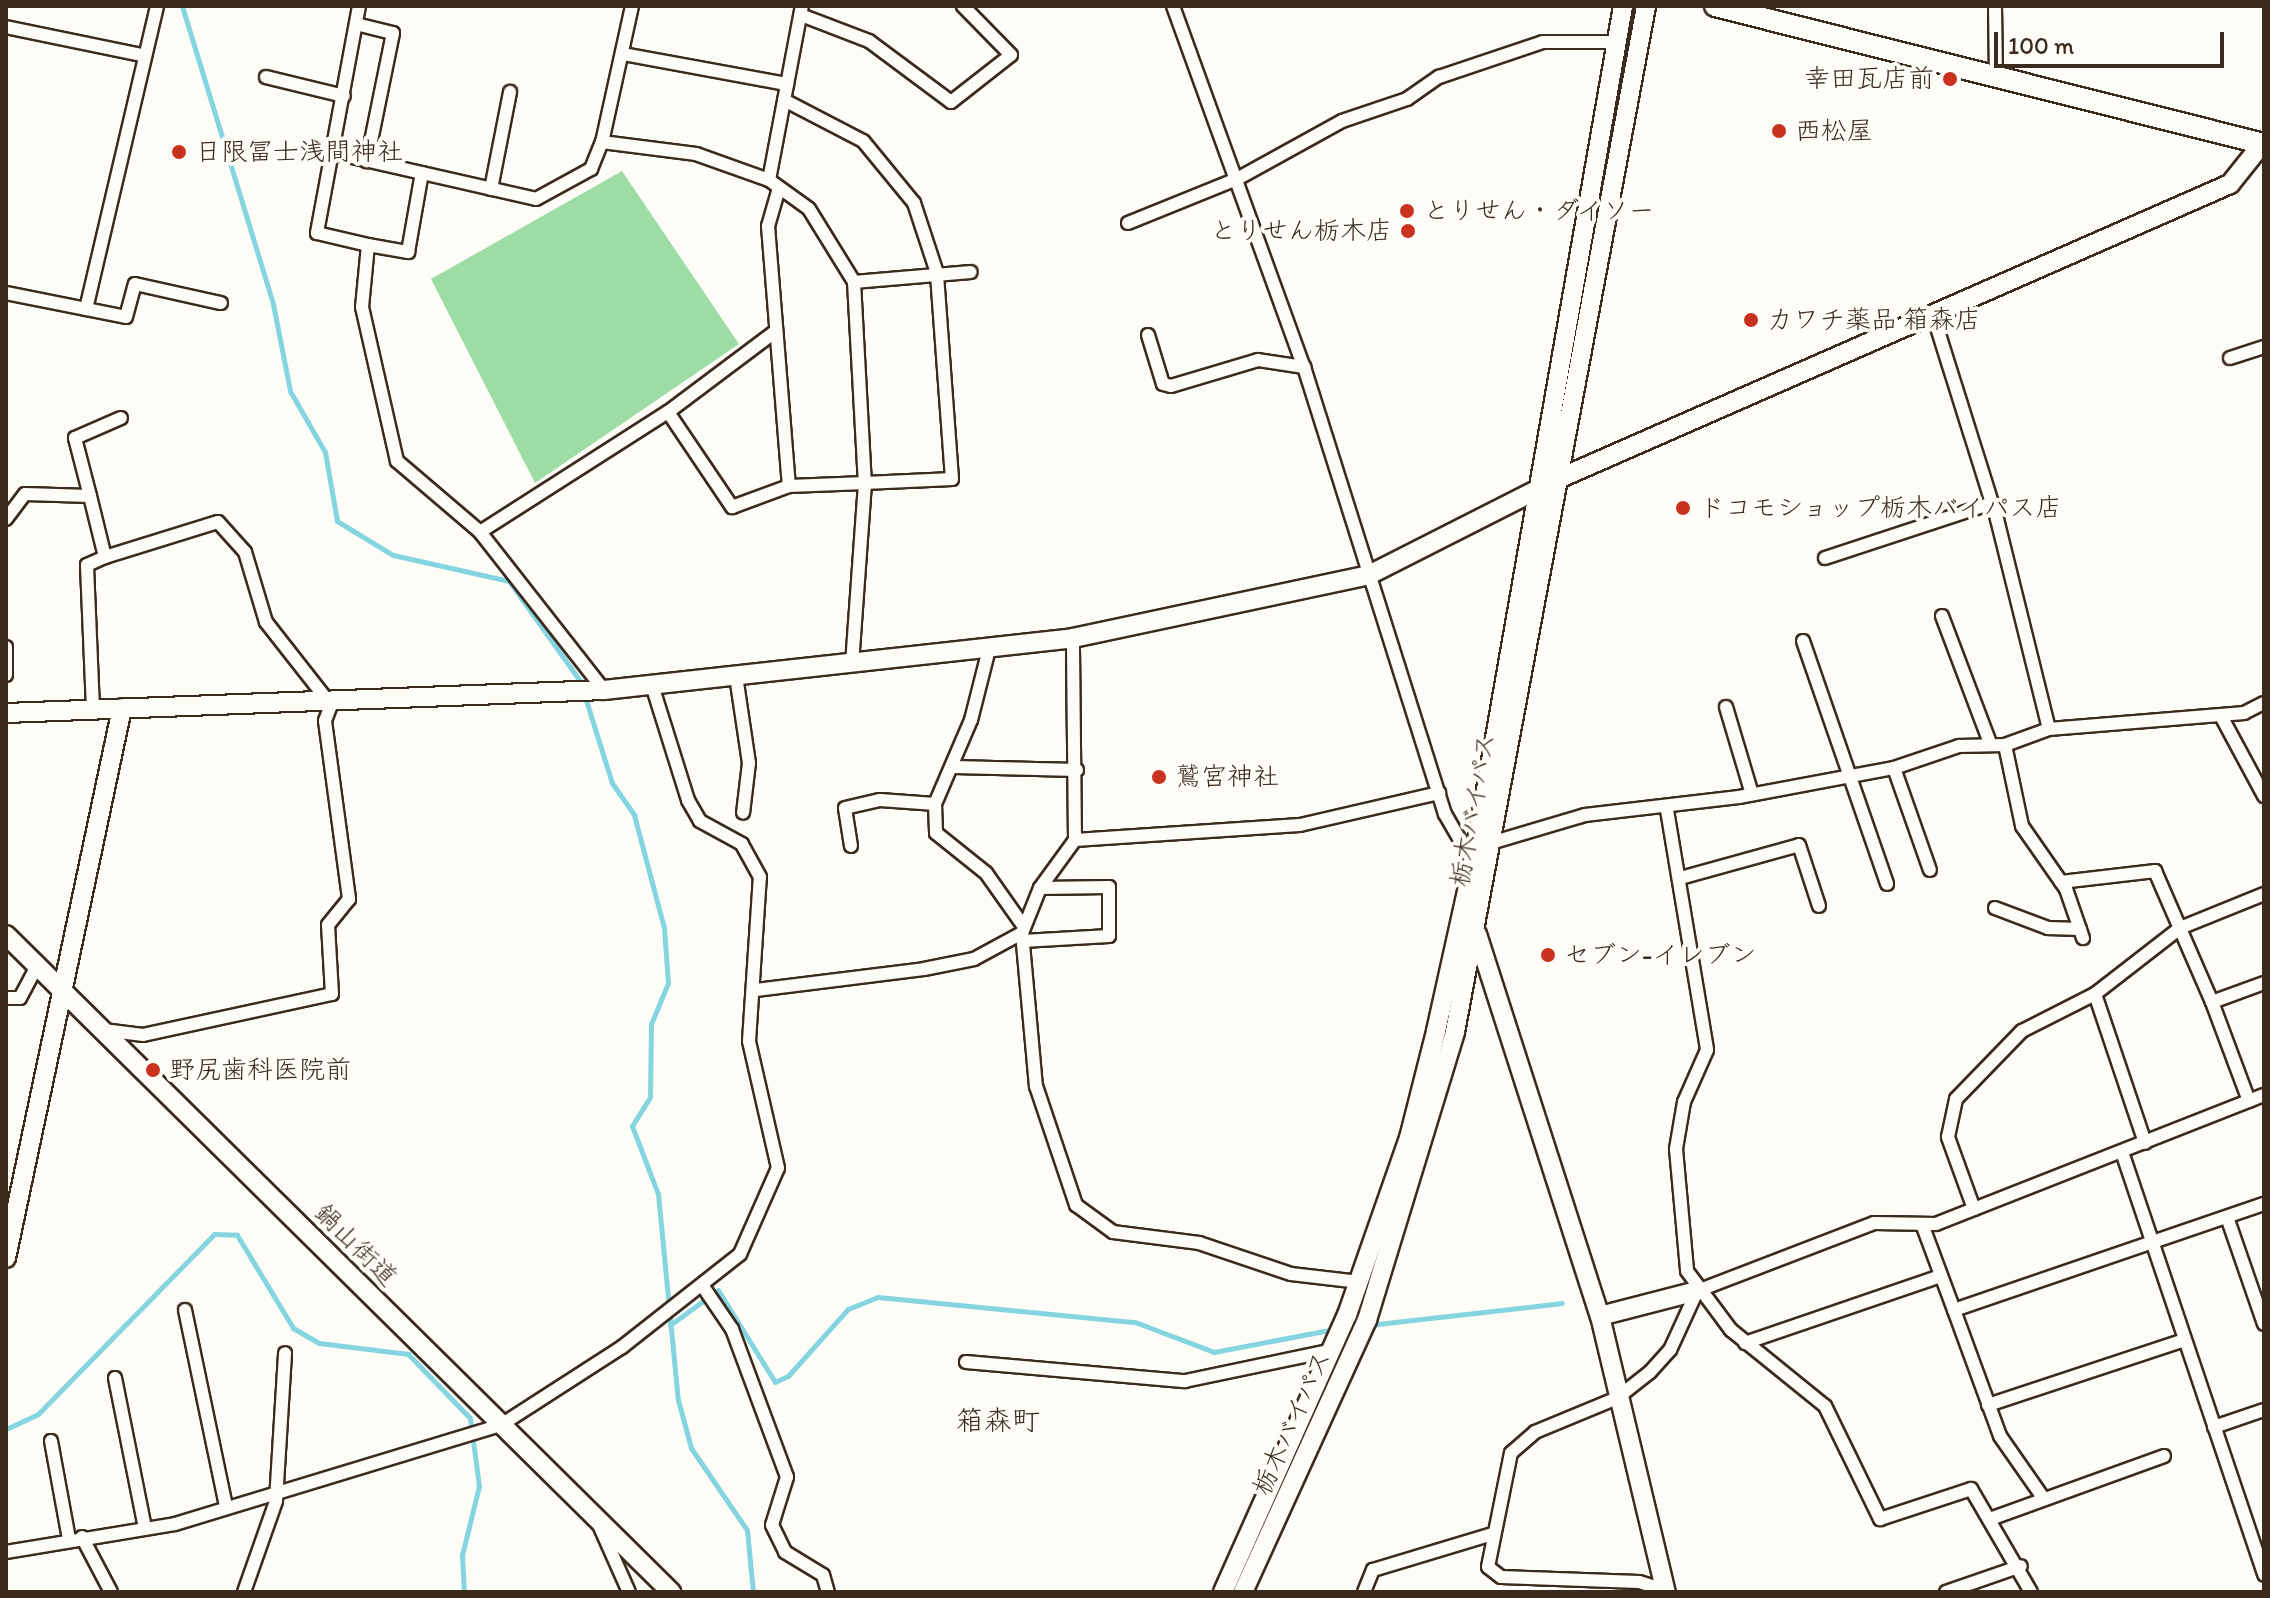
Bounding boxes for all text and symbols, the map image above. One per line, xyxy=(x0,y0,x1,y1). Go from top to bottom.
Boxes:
scale bar xyxy=(1998,16,2228,66)
text: 100 m xyxy=(2008,31,2074,60)
place label: 幸田瓦店前 xyxy=(1804,63,1934,95)
marker: 幸田瓦店前 xyxy=(1941,70,1959,88)
place label: 西松屋 xyxy=(1795,115,1873,147)
marker: 西松屋 xyxy=(1770,122,1788,140)
place label: 日限冨士浅間神社 xyxy=(195,136,403,168)
marker: 日限冨士浅間神社 xyxy=(170,143,188,161)
place label: とりせん・ダイソー xyxy=(1423,195,1657,227)
marker: とりせん・ダイソー xyxy=(1398,202,1416,220)
place label: とりせん栃木店 xyxy=(1210,215,1392,247)
marker: とりせん栃木店 xyxy=(1399,222,1417,240)
place label: カワチ薬品 箱森店 xyxy=(1767,304,1981,336)
marker: カワチ薬品 箱森店 xyxy=(1742,311,1760,329)
place label: ドコモショップ栃木バイパス店 xyxy=(1699,492,2063,524)
marker: ドコモショップ栃木バイパス店 xyxy=(1674,499,1692,517)
street label: 栃木バイパス xyxy=(1444,730,1502,890)
place label: 鷲宮神社 xyxy=(1175,761,1279,793)
marker: 鷲宮神社 xyxy=(1150,768,1168,786)
place label: セブン-イレブン xyxy=(1564,939,1756,971)
marker: セブン-イレブン xyxy=(1539,946,1557,964)
place label: 野尻歯科医院前 xyxy=(169,1054,351,1086)
marker: 野尻歯科医院前 xyxy=(144,1061,162,1079)
street label: 鍋山街道 xyxy=(308,1197,404,1293)
street label: 栃木バイパス xyxy=(1246,1345,1338,1501)
district label: 箱森町 xyxy=(956,1403,1040,1437)

